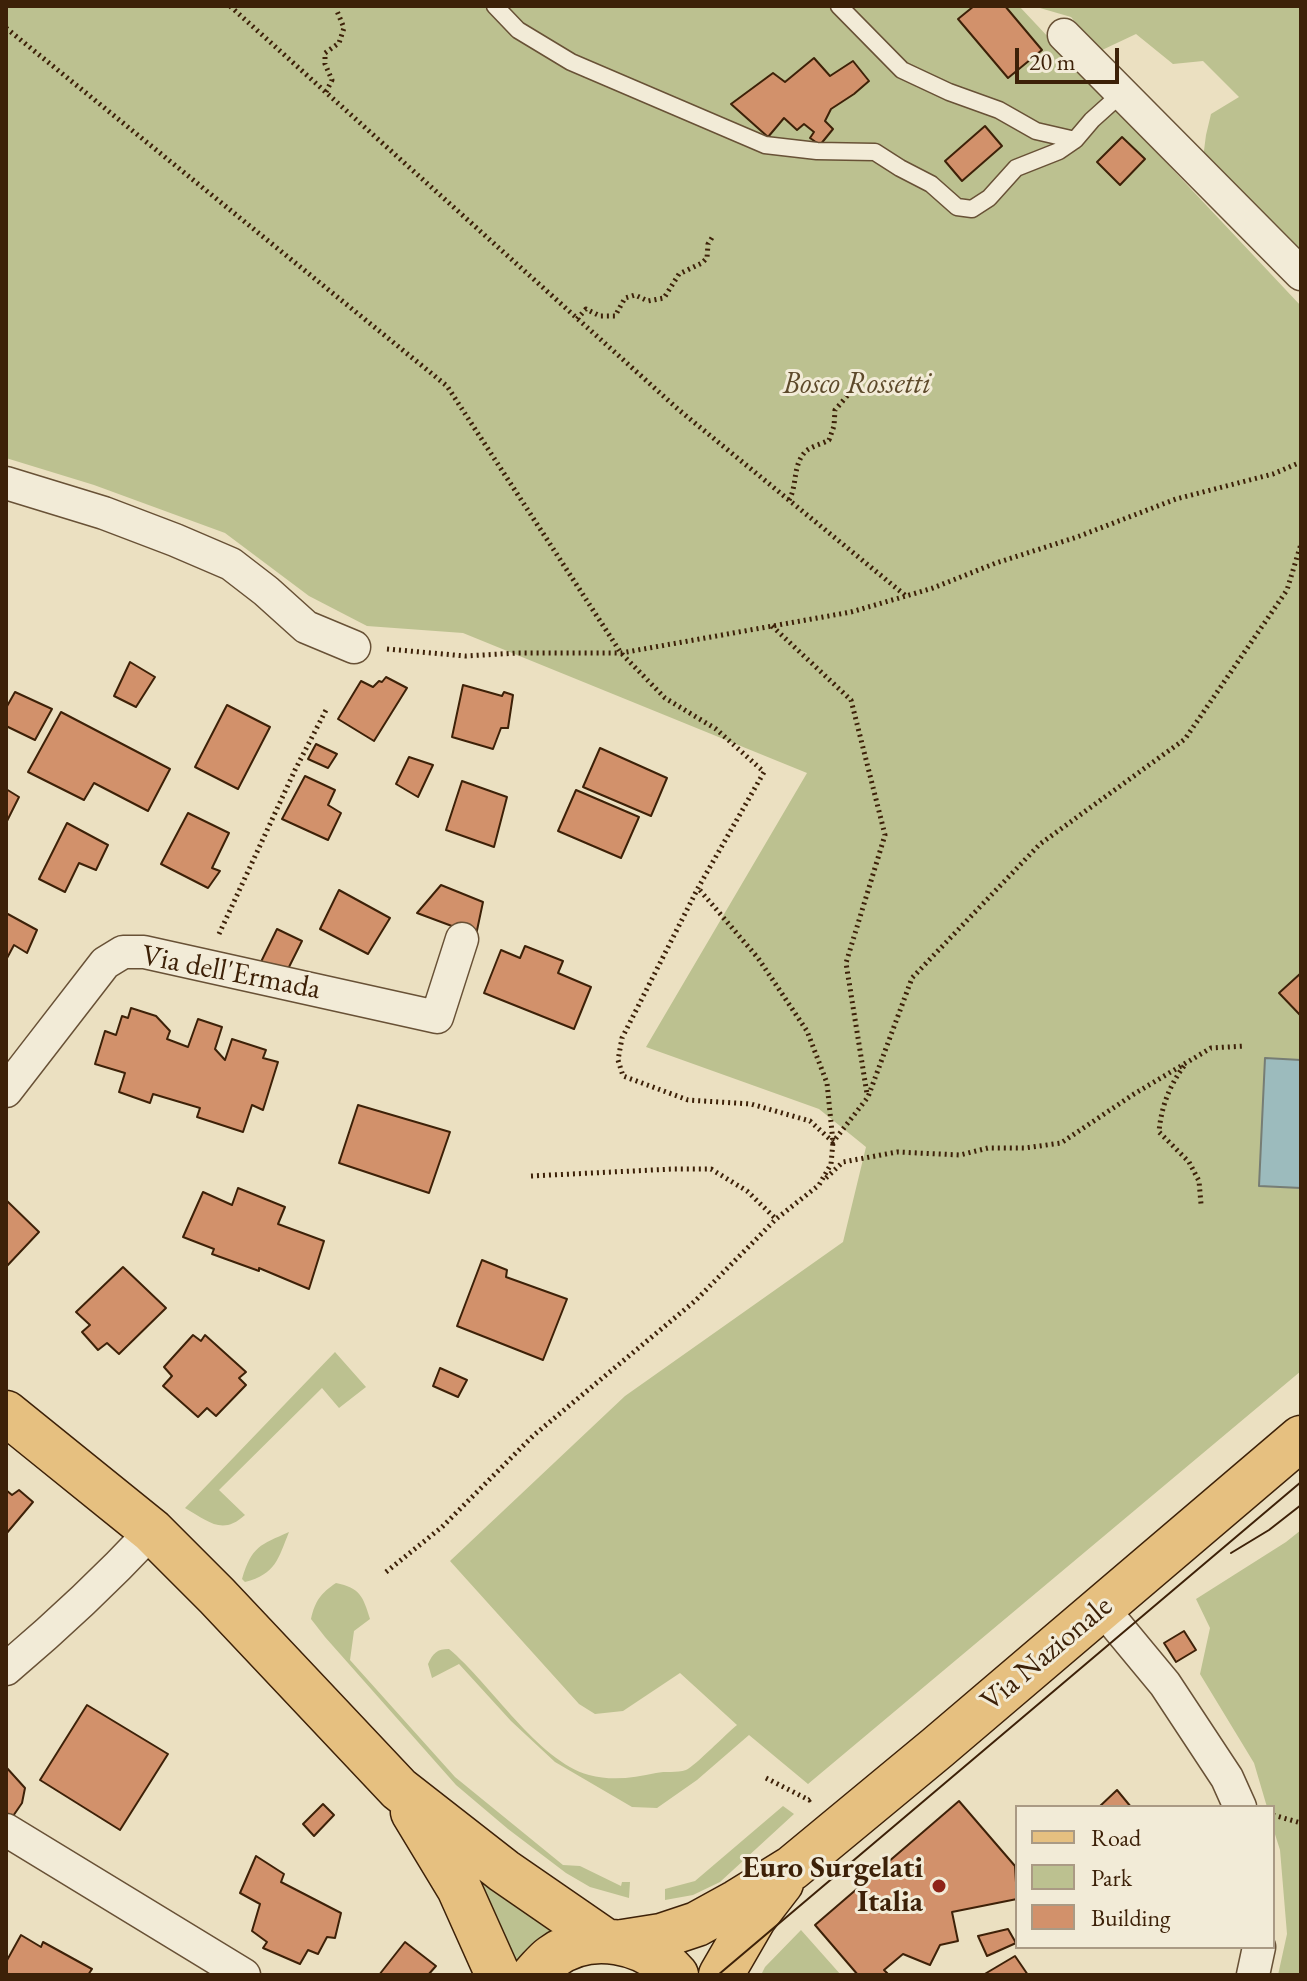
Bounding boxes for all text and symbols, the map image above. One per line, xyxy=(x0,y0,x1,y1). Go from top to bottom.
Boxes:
scale bar xyxy=(1019,32,1123,82)
text: 20 m xyxy=(1029,46,1076,77)
park label: Bosco Rossetti xyxy=(783,367,931,403)
street label: Via dell'Ermada xyxy=(138,938,324,1008)
street label: Via Nazionale xyxy=(974,1589,1120,1719)
legend xyxy=(1015,1805,1275,1949)
text: Road xyxy=(1091,1822,1141,1853)
place label: Euro Surgelati Italia xyxy=(742,1851,923,1922)
text: Park xyxy=(1091,1862,1132,1893)
marker: Euro Surgelati Italia xyxy=(930,1877,948,1895)
text: Building xyxy=(1091,1902,1171,1933)

